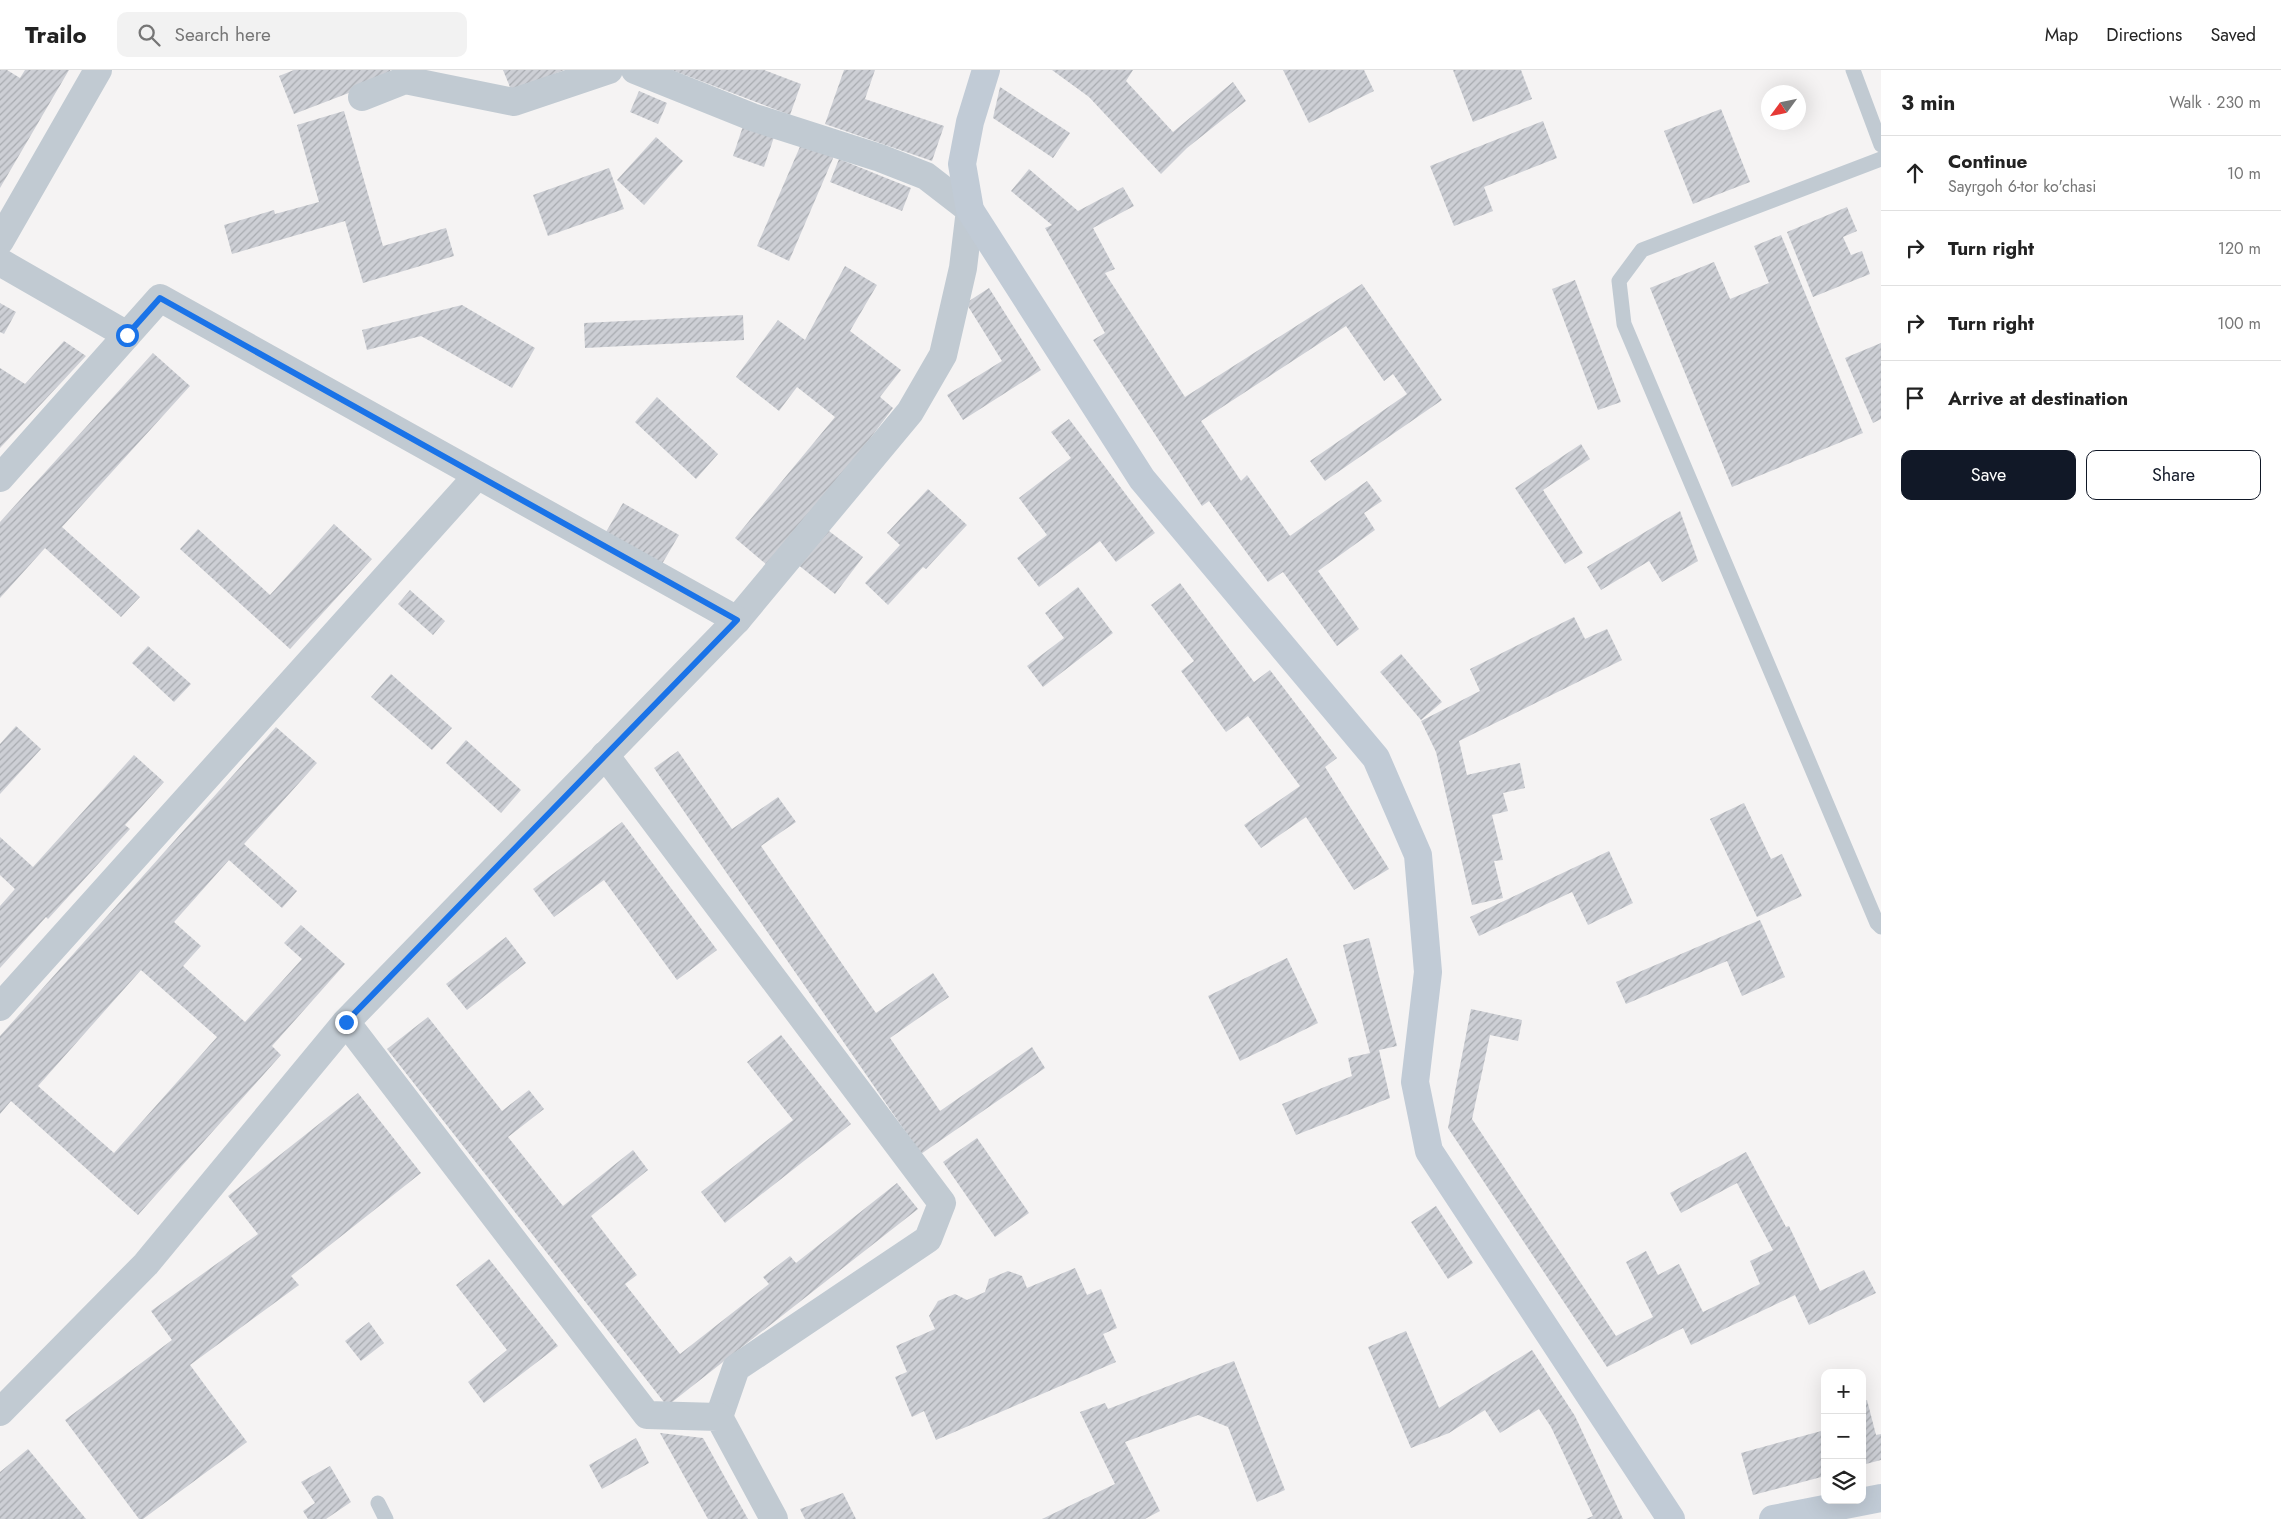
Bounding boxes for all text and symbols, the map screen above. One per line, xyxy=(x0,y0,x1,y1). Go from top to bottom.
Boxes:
search box xyxy=(117,12,467,57)
text: Trailo xyxy=(25,17,87,52)
icon: search xyxy=(135,21,163,49)
text: Search here xyxy=(175,21,271,48)
text: Map xyxy=(2045,22,2078,48)
text: Directions xyxy=(2106,22,2182,48)
text: Saved xyxy=(2210,22,2256,48)
north arrow xyxy=(1761,85,1806,130)
text: 3 min xyxy=(1901,88,1955,118)
text: Walk · 230 m xyxy=(2169,91,2261,114)
text: Continue xyxy=(1948,148,2027,175)
icon: ahead xyxy=(1901,159,1929,187)
text: 10 m xyxy=(2227,162,2261,185)
text: Sayrgoh 6-tor ko'chasi xyxy=(1948,175,2096,198)
icon: right xyxy=(1901,234,1929,262)
text: Turn right xyxy=(1948,235,2034,262)
text: 120 m xyxy=(2218,237,2261,260)
icon: right xyxy=(1901,309,1929,337)
text: Turn right xyxy=(1948,310,2034,337)
text: 100 m xyxy=(2217,312,2261,335)
route start xyxy=(116,324,139,347)
icon: arrive xyxy=(1901,384,1929,412)
text: Arrive at destination xyxy=(1948,385,2128,412)
button: Save xyxy=(1901,450,2076,500)
button: Share xyxy=(2086,450,2261,500)
route end xyxy=(335,1011,358,1034)
map controls xyxy=(1821,1369,1866,1504)
button: + xyxy=(1821,1369,1866,1414)
button: − xyxy=(1821,1414,1866,1459)
button: layers xyxy=(1821,1459,1866,1504)

